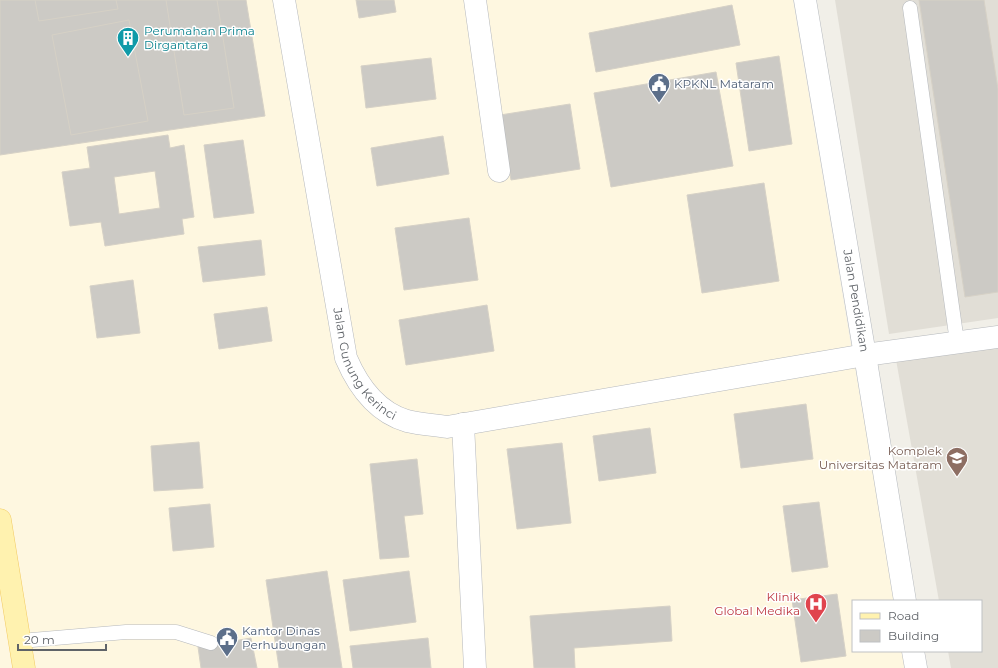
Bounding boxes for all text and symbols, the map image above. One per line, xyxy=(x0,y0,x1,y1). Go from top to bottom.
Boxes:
place label: Perumahan Prima Dirgantara xyxy=(144,23,255,52)
building icon: Perumahan Prima Dirgantara xyxy=(115,25,141,58)
public building icon: KPKNL Mataram xyxy=(646,71,672,104)
place label: KPKNL Mataram xyxy=(674,76,774,91)
street label: Jalan Pendidikan xyxy=(840,247,872,353)
street label: Jalan Gunung Kerinci xyxy=(330,305,399,423)
place label: Komplek Universitas Mataram xyxy=(819,443,943,472)
school or university icon: Komplek Universitas Mataram xyxy=(944,445,970,478)
place label: Klinik Global Medika xyxy=(714,589,801,618)
hospital icon: Klinik Global Medika xyxy=(803,591,829,624)
legend xyxy=(852,600,982,652)
text: Road xyxy=(888,608,919,623)
place label: Kantor Dinas Perhubungan xyxy=(242,623,326,652)
public building icon: Kantor Dinas Perhubungan xyxy=(214,625,240,658)
scale bar xyxy=(18,626,106,652)
text: Building xyxy=(888,628,939,643)
text: 20 m xyxy=(24,632,55,647)

